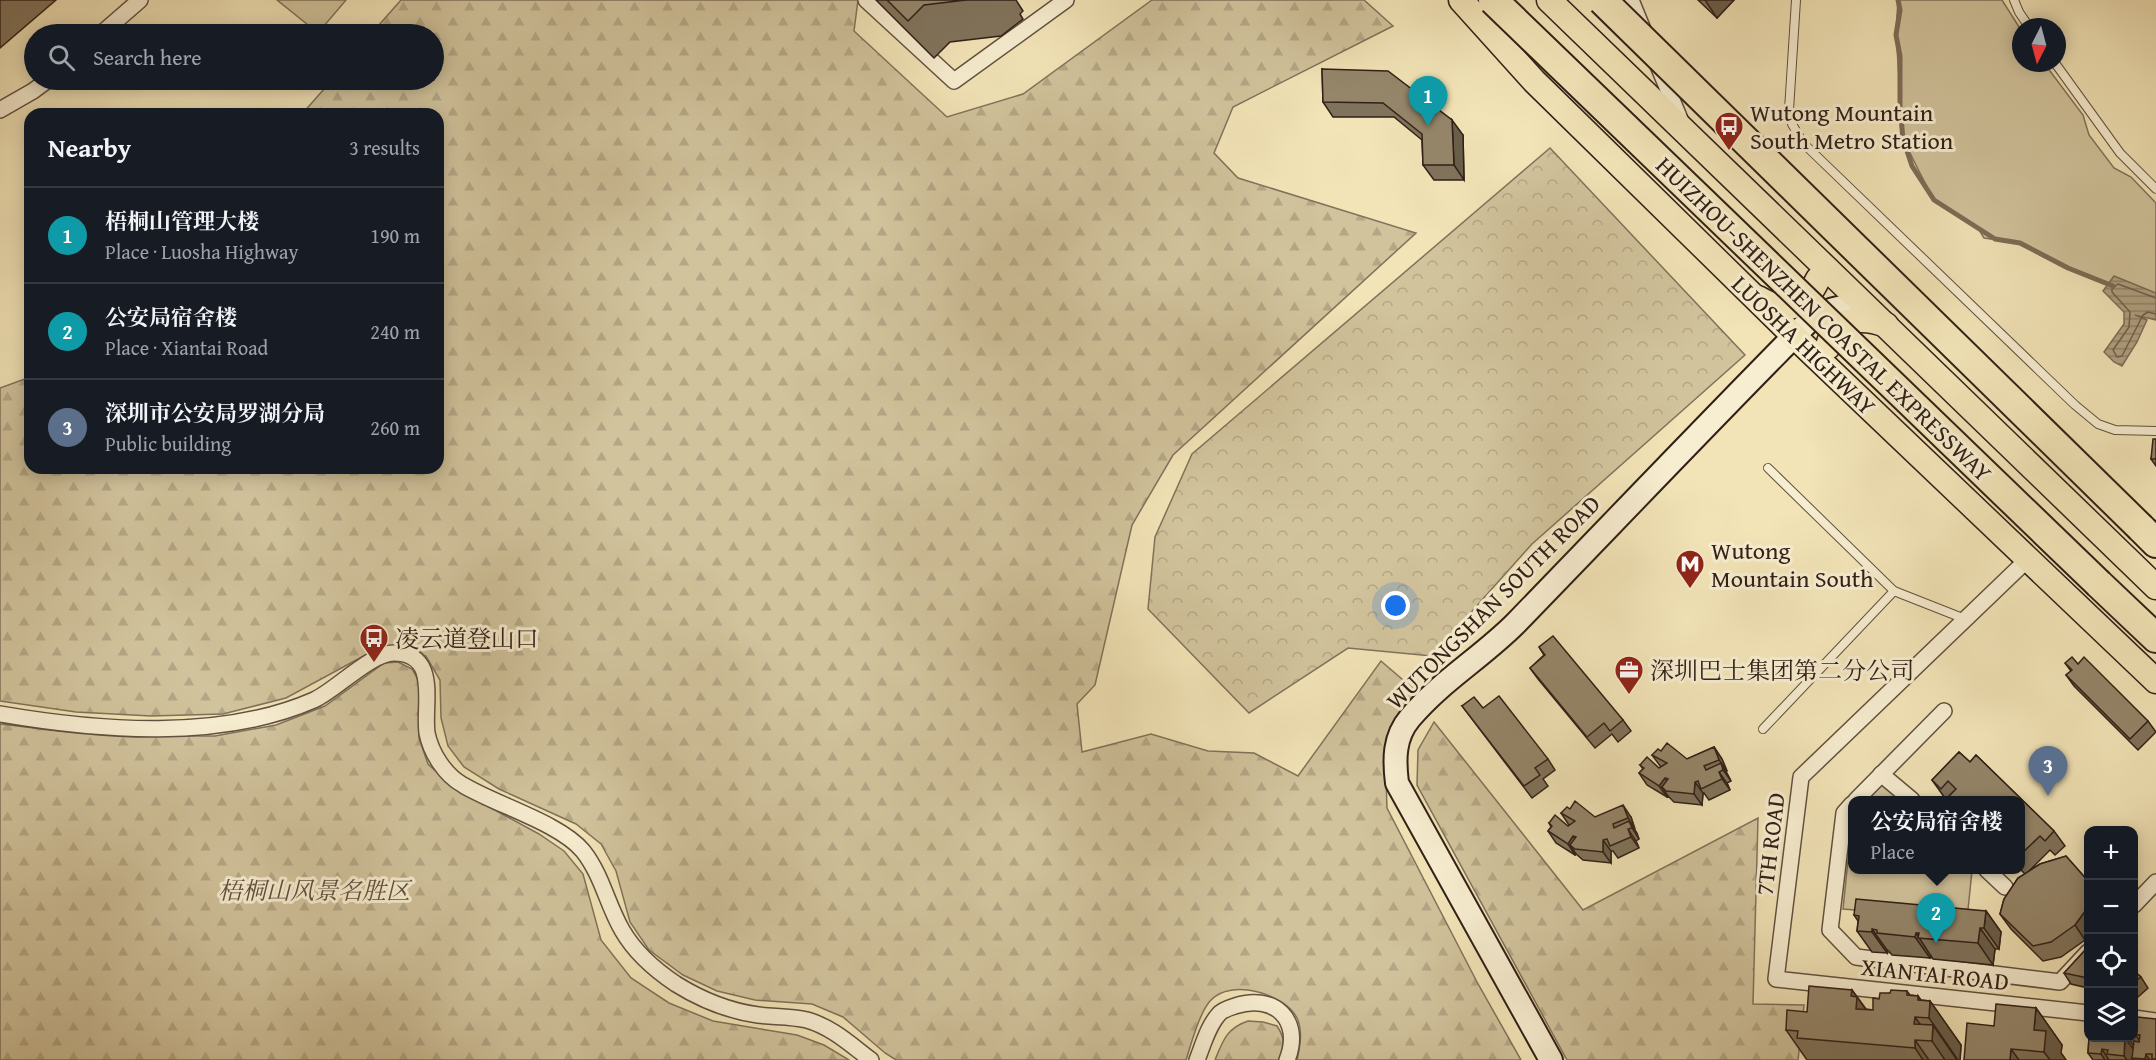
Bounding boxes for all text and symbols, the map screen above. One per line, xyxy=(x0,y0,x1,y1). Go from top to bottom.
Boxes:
north arrow xyxy=(2012,18,2066,72)
search box xyxy=(24,24,444,90)
icon: search xyxy=(45,41,78,74)
text: Search here xyxy=(93,41,202,73)
pin: 1 xyxy=(1408,76,1448,126)
place label: Wutong Mountain South Metro Station xyxy=(1750,95,1954,158)
bus stop icon: Wutong Mountain South Metro Station xyxy=(1713,110,1745,152)
text: Nearby xyxy=(48,128,131,167)
text: 3 results xyxy=(349,133,420,162)
street label: HUIZHOU-SHENZHEN COASTAL EXPRESSWAY xyxy=(1648,148,2000,490)
text: 梧桐山管理大楼 xyxy=(105,205,259,237)
text: 1 xyxy=(62,221,73,250)
text: 190 m xyxy=(370,221,420,250)
text: Place · Luosha Highway xyxy=(105,237,298,266)
street label: LUOSHA HIGHWAY xyxy=(1724,267,1884,423)
text: 公安局宿舍楼 xyxy=(105,301,237,333)
text: 2 xyxy=(62,317,73,346)
text: 240 m xyxy=(370,317,420,346)
text: Place · Xiantai Road xyxy=(105,333,268,362)
text: 深圳市公安局罗湖分局 xyxy=(105,397,325,429)
text: 3 xyxy=(62,413,73,442)
text: 260 m xyxy=(370,413,420,442)
text: Public building xyxy=(105,429,231,458)
street label: WUTONGSHAN SOUTH ROAD xyxy=(1378,487,1608,717)
place label: Wutong Mountain South xyxy=(1711,533,1874,596)
metro station icon: Wutong Mountain South xyxy=(1674,548,1706,590)
your location xyxy=(1381,591,1410,620)
place label: 凌云道登山口 xyxy=(395,621,539,656)
bus stop icon: 凌云道登山口 xyxy=(358,622,390,664)
place label: 深圳巴士集团第二分公司 xyxy=(1650,653,1914,688)
office icon: 深圳巴士集团第二分公司 xyxy=(1613,654,1645,696)
pin: 3 xyxy=(2028,746,2068,796)
street label: 7TH ROAD xyxy=(1746,791,1794,897)
popup xyxy=(1848,796,2025,874)
text: 公安局宿舍楼 xyxy=(1870,805,2003,837)
map controls xyxy=(2084,826,2138,1042)
button: + xyxy=(2084,826,2138,880)
text: Place xyxy=(1870,837,1915,866)
park label: 梧桐山风景名胜区 xyxy=(218,873,413,908)
button: − xyxy=(2084,880,2138,934)
pin: 2 xyxy=(1916,894,1956,943)
button: locate xyxy=(2084,934,2138,988)
street label: XIANTAI ROAD xyxy=(1859,949,2011,999)
button: layers xyxy=(2084,988,2138,1042)

